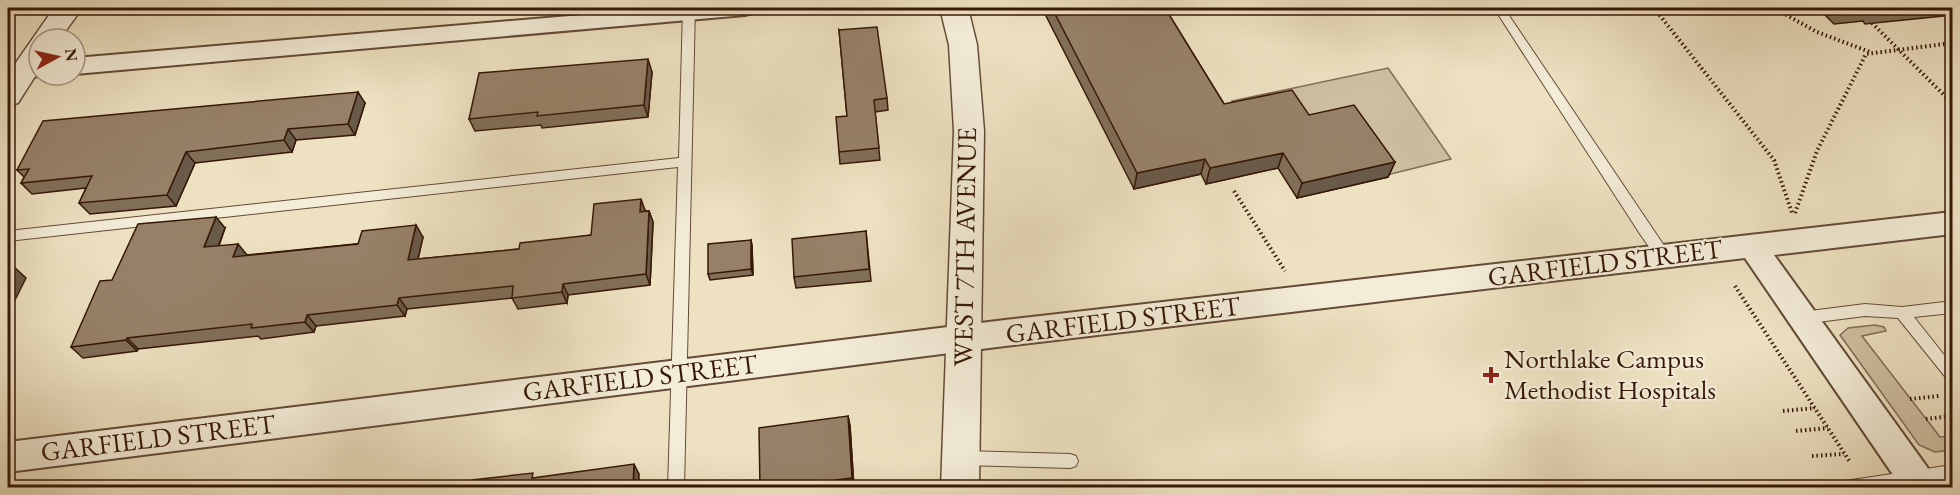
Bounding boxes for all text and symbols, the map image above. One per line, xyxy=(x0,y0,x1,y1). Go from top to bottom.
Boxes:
north arrow xyxy=(27,27,87,87)
text: N xyxy=(60,47,83,63)
street label: WEST 7TH AVENUE xyxy=(945,127,984,367)
street label: GARFIELD STREET xyxy=(1486,231,1725,294)
street label: GARFIELD STREET xyxy=(1004,288,1243,351)
place label: Northlake Campus Methodist Hospitals xyxy=(1504,341,1716,407)
street label: GARFIELD STREET xyxy=(521,346,760,409)
marker: Northlake Campus Methodist Hospitals xyxy=(1482,366,1500,384)
street label: GARFIELD STREET xyxy=(39,406,278,469)

